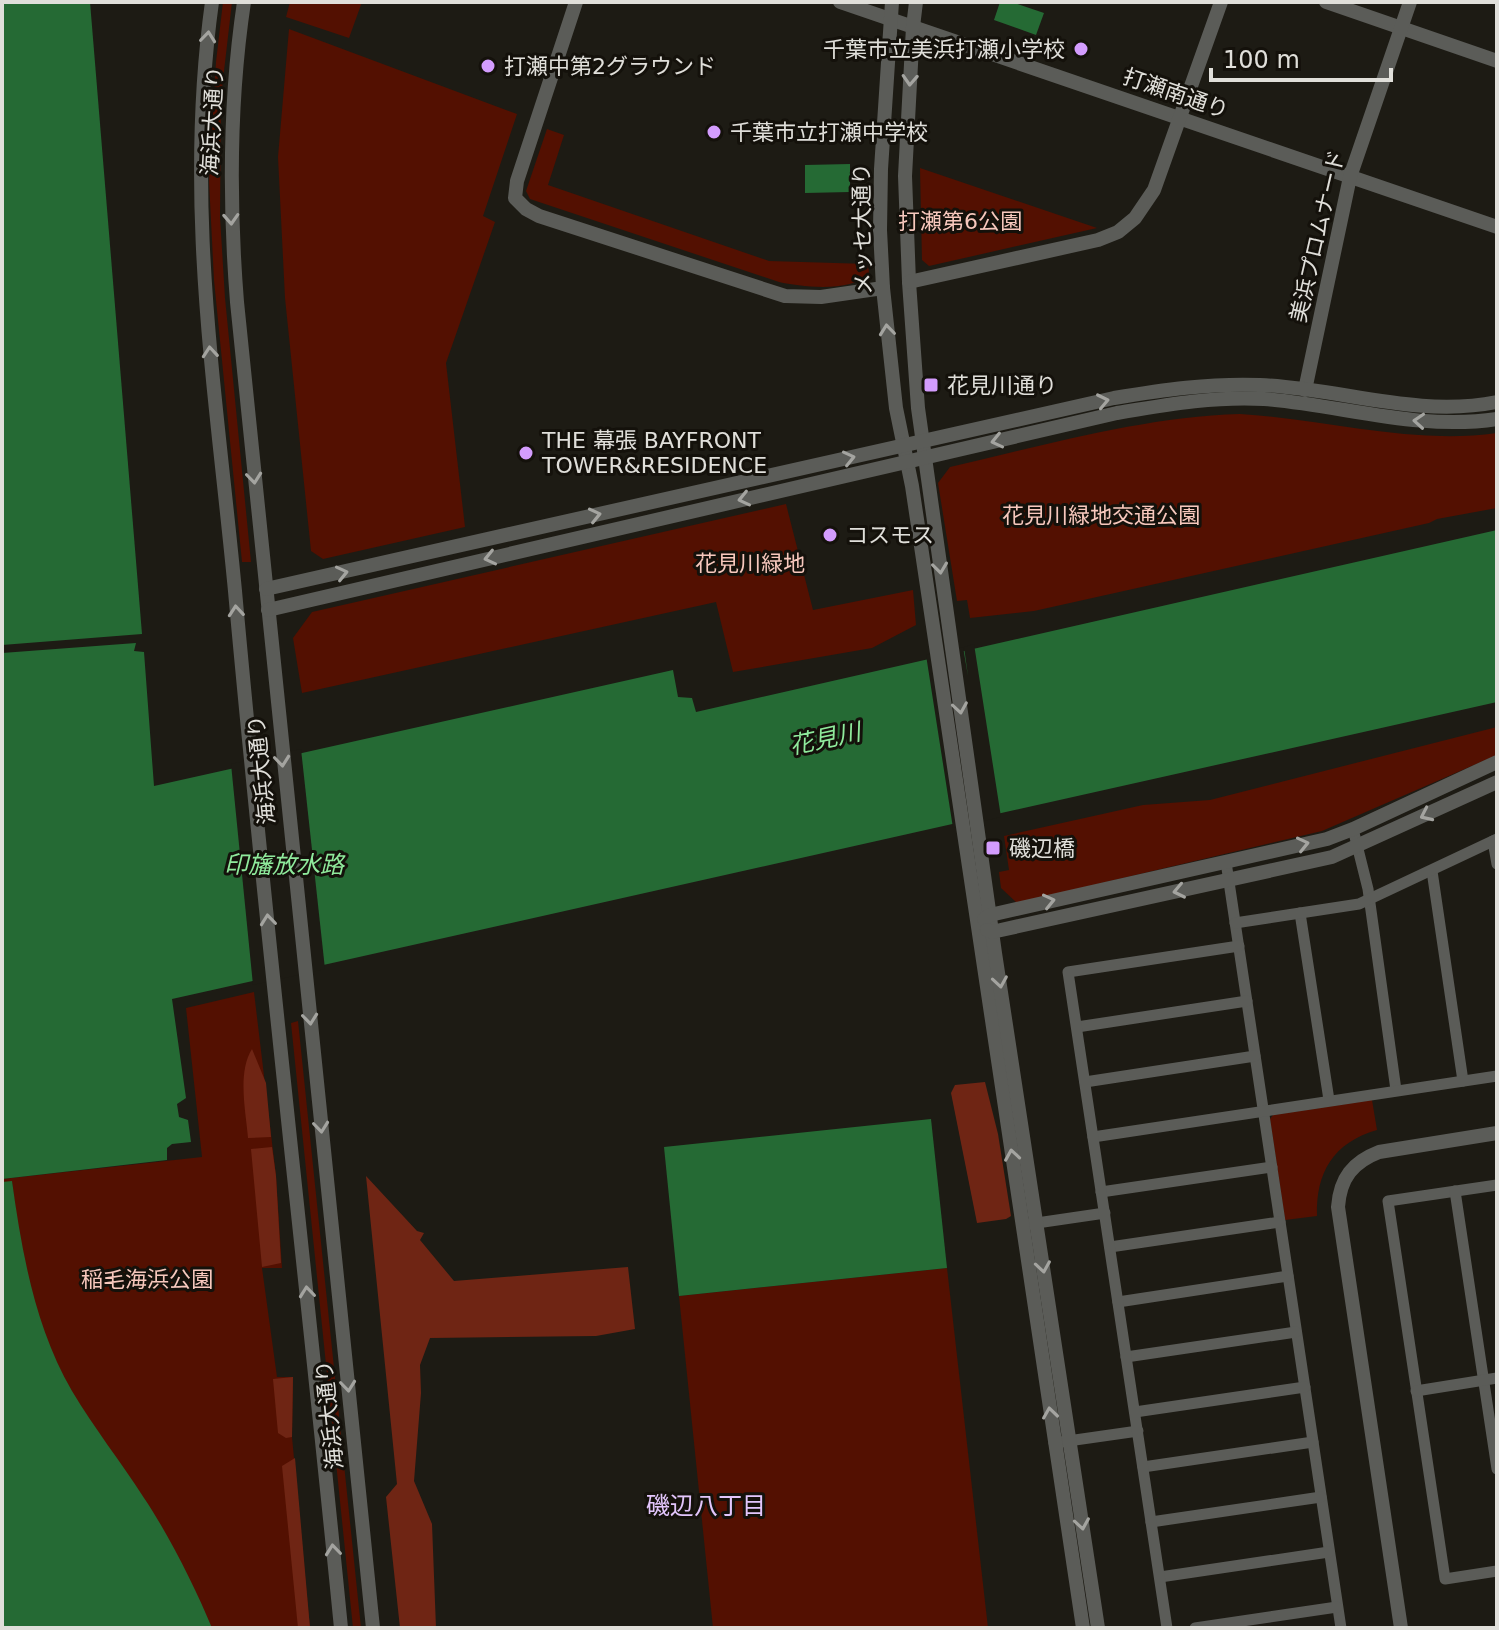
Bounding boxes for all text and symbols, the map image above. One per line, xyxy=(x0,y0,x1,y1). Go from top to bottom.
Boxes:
one-way arrow xyxy=(199,30,216,43)
scale bar xyxy=(1211,32,1391,82)
place label: 千葉市立美浜打瀬小学校 xyxy=(823,37,1065,62)
marker: 千葉市立美浜打瀬小学校 xyxy=(1072,40,1090,58)
text: 100 m xyxy=(1223,46,1300,74)
place label: 打瀬中第2グラウンド xyxy=(504,54,716,79)
marker: 打瀬中第2グラウンド xyxy=(479,57,497,75)
street label: 打瀬南通り xyxy=(1120,64,1232,123)
street label: 海浜大通り xyxy=(197,65,228,177)
one-way arrow xyxy=(902,74,919,87)
place label: 千葉市立打瀬中学校 xyxy=(730,120,928,145)
marker: 千葉市立打瀬中学校 xyxy=(705,123,723,141)
street label: 美浜プロムナード xyxy=(1286,148,1349,325)
street label: メッセ大通り xyxy=(849,163,876,295)
park label: 打瀬第6公園 xyxy=(898,209,1022,234)
one-way arrow xyxy=(223,213,240,226)
one-way arrow xyxy=(879,323,896,336)
one-way arrow xyxy=(202,345,219,358)
place label: 花見川通り xyxy=(947,373,1057,398)
marker: 花見川通り xyxy=(922,376,940,394)
one-way arrow xyxy=(1095,393,1109,410)
one-way arrow xyxy=(1412,413,1425,430)
place label: THE 幕張 BAYFRONT TOWER&RESIDENCE xyxy=(541,428,767,478)
one-way arrow xyxy=(991,431,1004,448)
marker: THE 幕張 BAYFRONT TOWER&RESIDENCE xyxy=(517,444,535,462)
one-way arrow xyxy=(842,450,855,467)
one-way arrow xyxy=(245,472,262,485)
one-way arrow xyxy=(737,490,751,507)
park label: 花見川緑地交通公園 xyxy=(1002,503,1200,528)
one-way arrow xyxy=(588,508,602,525)
place label: コスモス xyxy=(846,523,934,548)
marker: コスモス xyxy=(821,526,839,544)
one-way arrow xyxy=(484,549,498,566)
park label: 花見川緑地 xyxy=(695,551,805,576)
one-way arrow xyxy=(931,561,948,575)
one-way arrow xyxy=(335,565,348,582)
one-way arrow xyxy=(228,604,245,617)
one-way arrow xyxy=(951,701,968,715)
street label: 海浜大通り xyxy=(243,714,280,826)
water label: 花見川 xyxy=(787,717,866,760)
one-way arrow xyxy=(274,755,291,768)
one-way arrow xyxy=(1420,805,1435,821)
place label: 磯辺橋 xyxy=(1009,836,1075,861)
one-way arrow xyxy=(1295,836,1309,853)
marker: 磯辺橋 xyxy=(984,839,1002,857)
water label: 印旛放水路 xyxy=(224,851,346,879)
one-way arrow xyxy=(1173,882,1186,899)
one-way arrow xyxy=(1042,893,1055,910)
one-way arrow xyxy=(259,913,276,926)
one-way arrow xyxy=(991,975,1008,989)
one-way arrow xyxy=(301,1013,318,1026)
one-way arrow xyxy=(312,1121,329,1134)
one-way arrow xyxy=(1004,1148,1021,1162)
one-way arrow xyxy=(1034,1260,1051,1274)
park label: 稲毛海浜公園 xyxy=(81,1267,213,1292)
one-way arrow xyxy=(298,1285,315,1298)
street label: 海浜大通り xyxy=(311,1359,348,1471)
one-way arrow xyxy=(339,1380,356,1393)
one-way arrow xyxy=(1042,1406,1059,1419)
district label: 磯辺八丁目 xyxy=(646,1492,766,1520)
one-way arrow xyxy=(1073,1517,1090,1531)
one-way arrow xyxy=(325,1543,342,1556)

